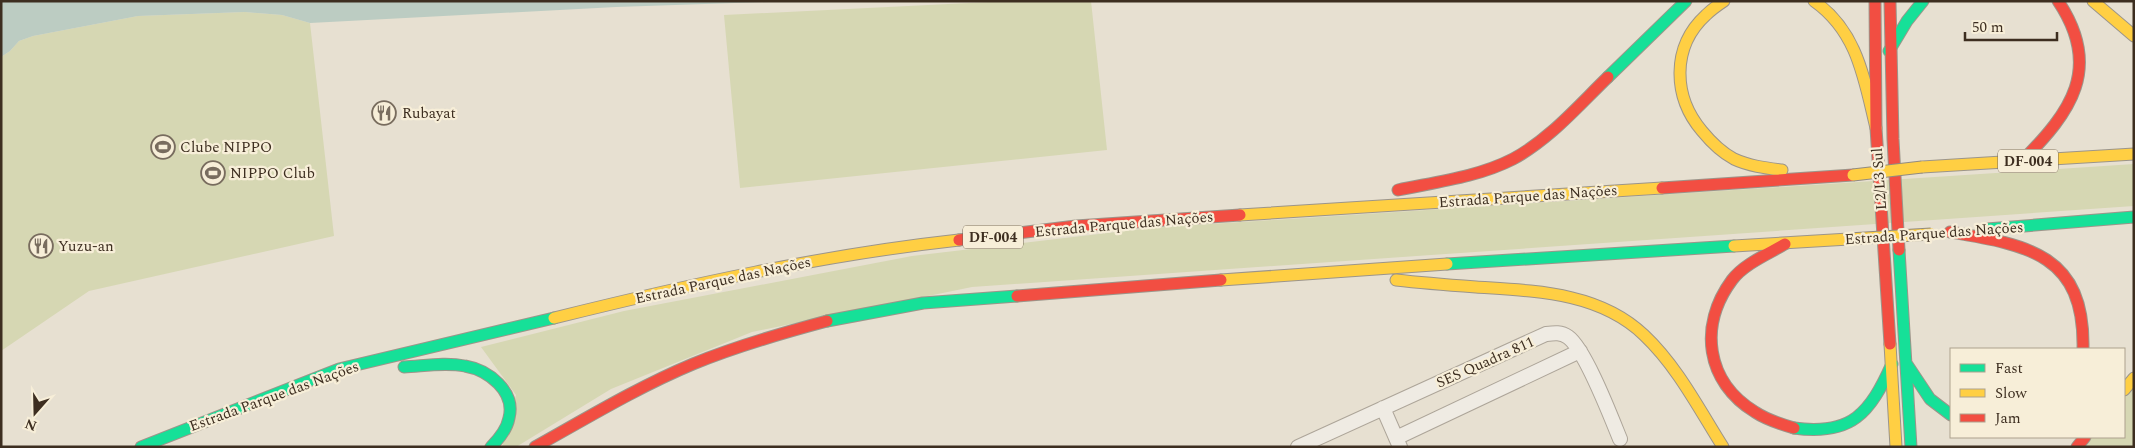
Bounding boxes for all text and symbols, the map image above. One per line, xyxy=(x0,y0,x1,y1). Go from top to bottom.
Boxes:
scale bar xyxy=(1965,10,2058,42)
text: 50 m xyxy=(1972,16,2004,39)
restaurant icon: Rubayat xyxy=(371,100,397,126)
place label: Rubayat xyxy=(402,102,456,125)
sports icon: Clube NIPPO xyxy=(150,134,176,160)
place label: Clube NIPPO xyxy=(180,136,272,159)
street label: L2/L3 Sul xyxy=(1866,147,1893,211)
road number: DF-004 xyxy=(1998,150,2058,172)
sports icon: NIPPO Club xyxy=(200,160,226,186)
place label: NIPPO Club xyxy=(230,162,315,185)
street label: Estrada Parque das Nações xyxy=(1438,179,1618,214)
street label: Estrada Parque das Nações xyxy=(1034,205,1214,244)
street label: Estrada Parque das Nações xyxy=(1844,216,2024,251)
road number: DF-004 xyxy=(963,226,1023,248)
restaurant icon: Yuzu-an xyxy=(28,233,54,259)
place label: Yuzu-an xyxy=(58,235,114,258)
street label: Estrada Parque das Nações xyxy=(633,251,813,310)
street label: SES Quadra 811 xyxy=(1432,331,1538,394)
legend xyxy=(1950,348,2125,438)
street label: Estrada Parque das Nações xyxy=(186,355,362,438)
text: Fast xyxy=(1995,357,2023,380)
text: Slow xyxy=(1995,382,2027,405)
north arrow xyxy=(10,388,60,438)
text: Jam xyxy=(1995,407,2021,430)
text: N xyxy=(22,413,40,437)

